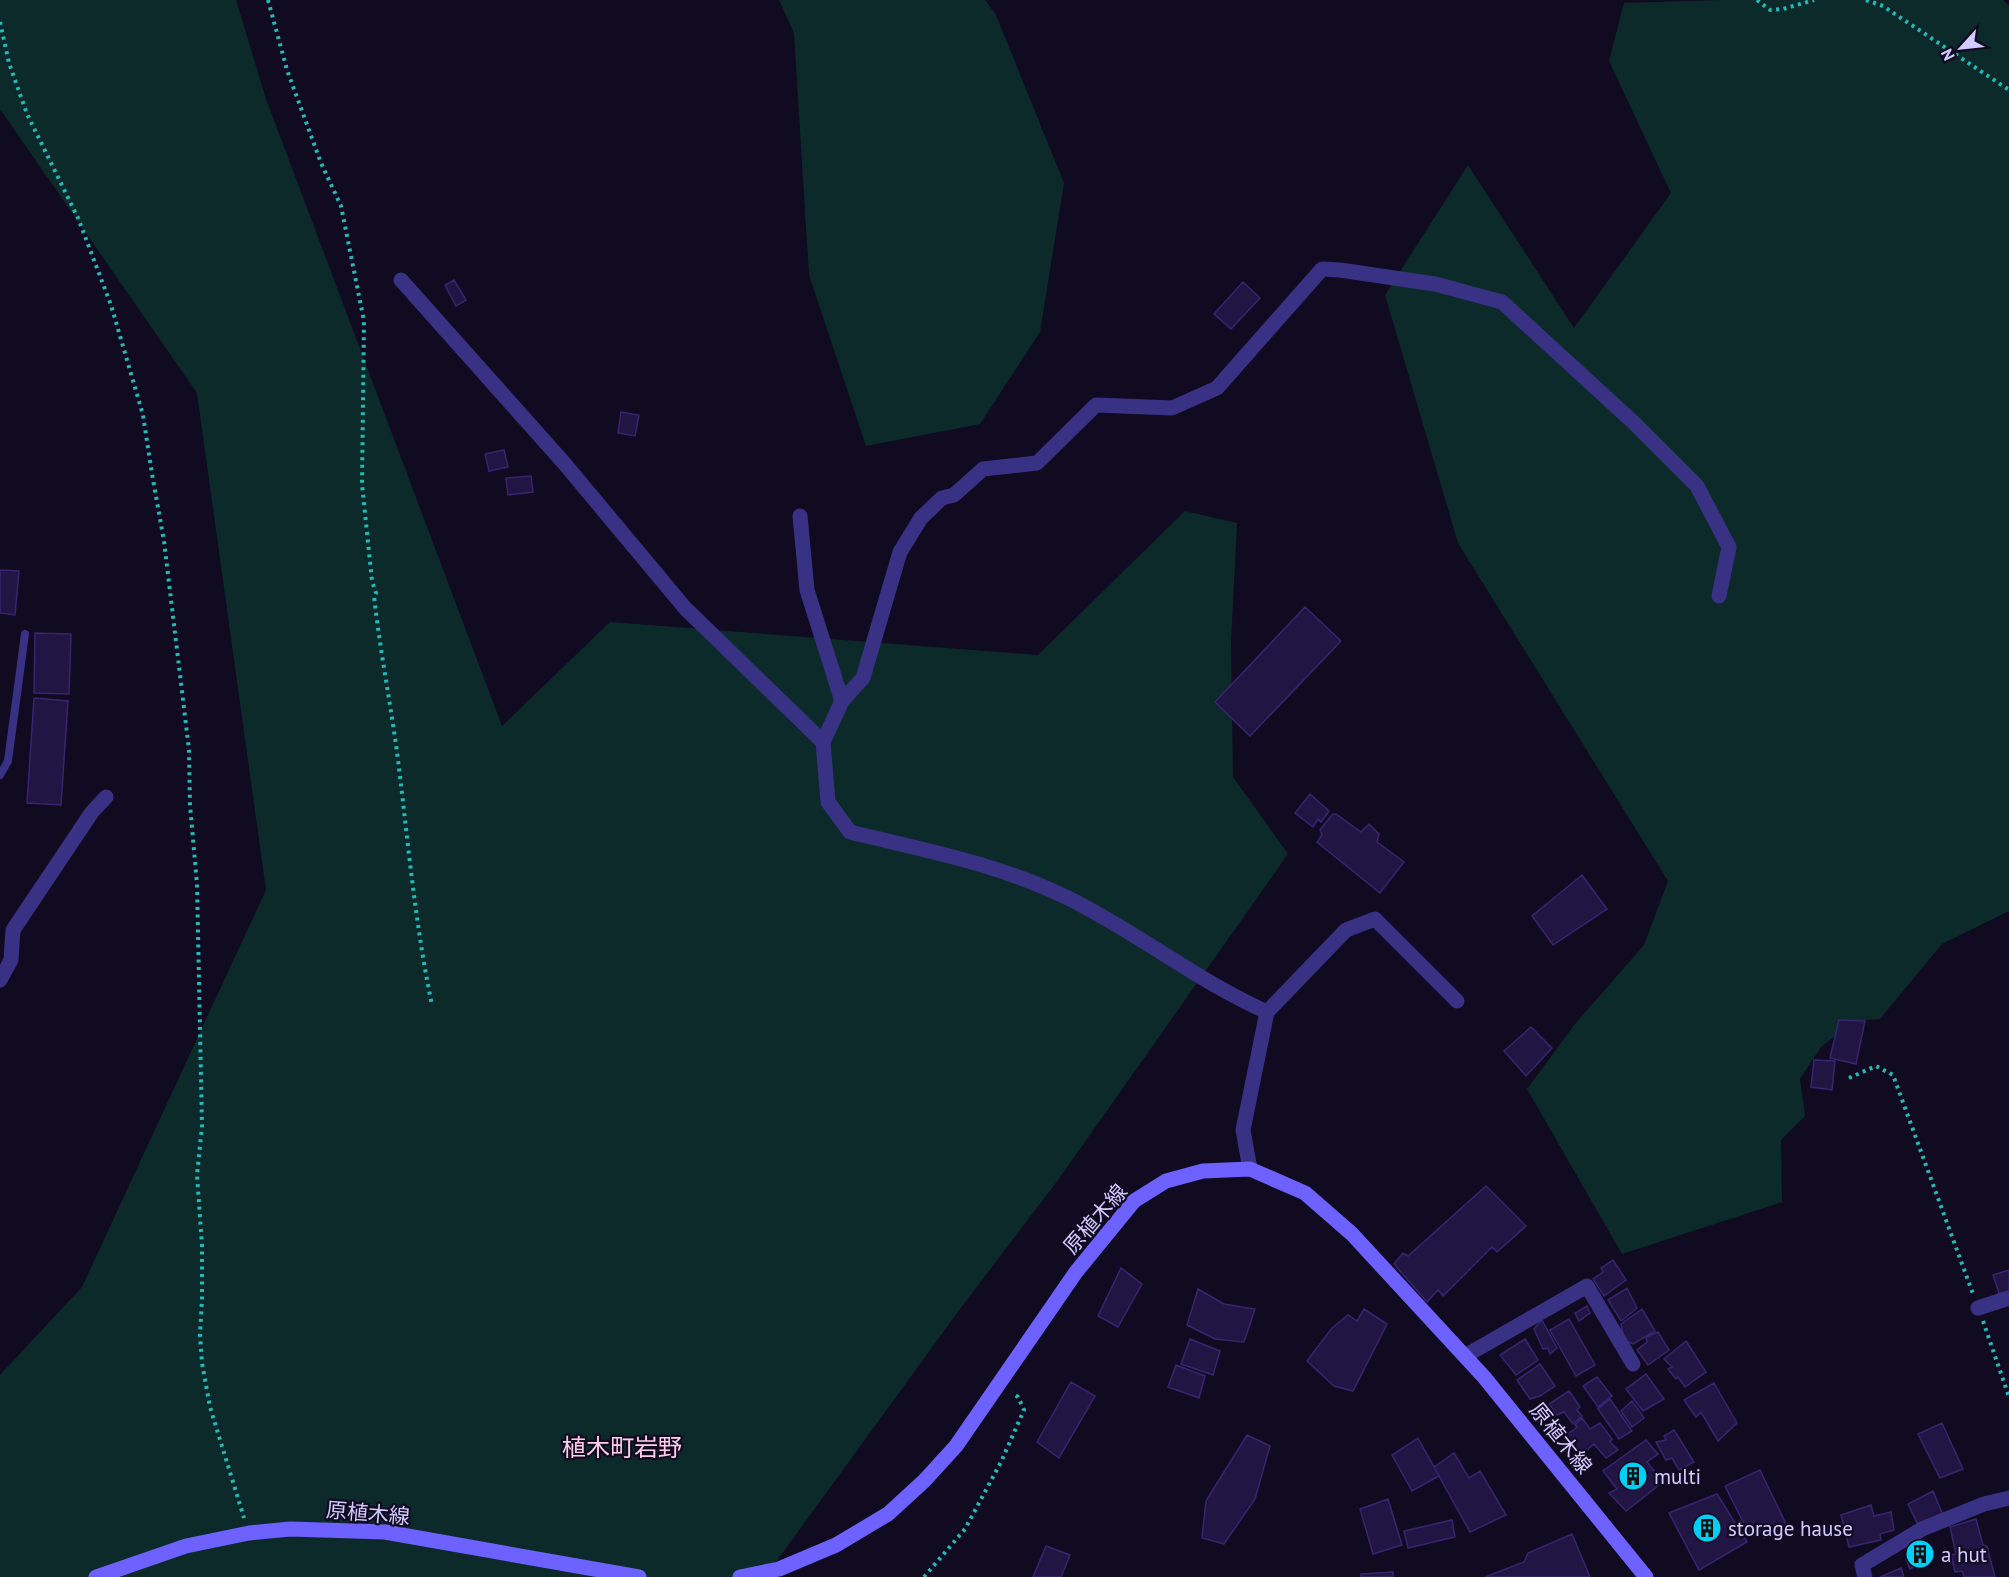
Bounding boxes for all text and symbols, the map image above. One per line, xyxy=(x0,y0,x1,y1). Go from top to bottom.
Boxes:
north arrow xyxy=(1931,18,1991,78)
text: N xyxy=(1936,46,1959,64)
street label: 原植木線 xyxy=(1057,1178,1133,1260)
street label: 原植木線 xyxy=(1524,1397,1598,1479)
district label: 植木町岩野 xyxy=(562,1432,682,1463)
building icon: multi xyxy=(1617,1460,1649,1492)
place label: multi xyxy=(1654,1463,1701,1490)
street label: 原植木線 xyxy=(325,1496,411,1530)
building icon: storage hause xyxy=(1691,1512,1723,1544)
place label: storage hause xyxy=(1728,1515,1853,1542)
building icon: a hut xyxy=(1904,1538,1936,1570)
place label: a hut xyxy=(1941,1541,1987,1568)

